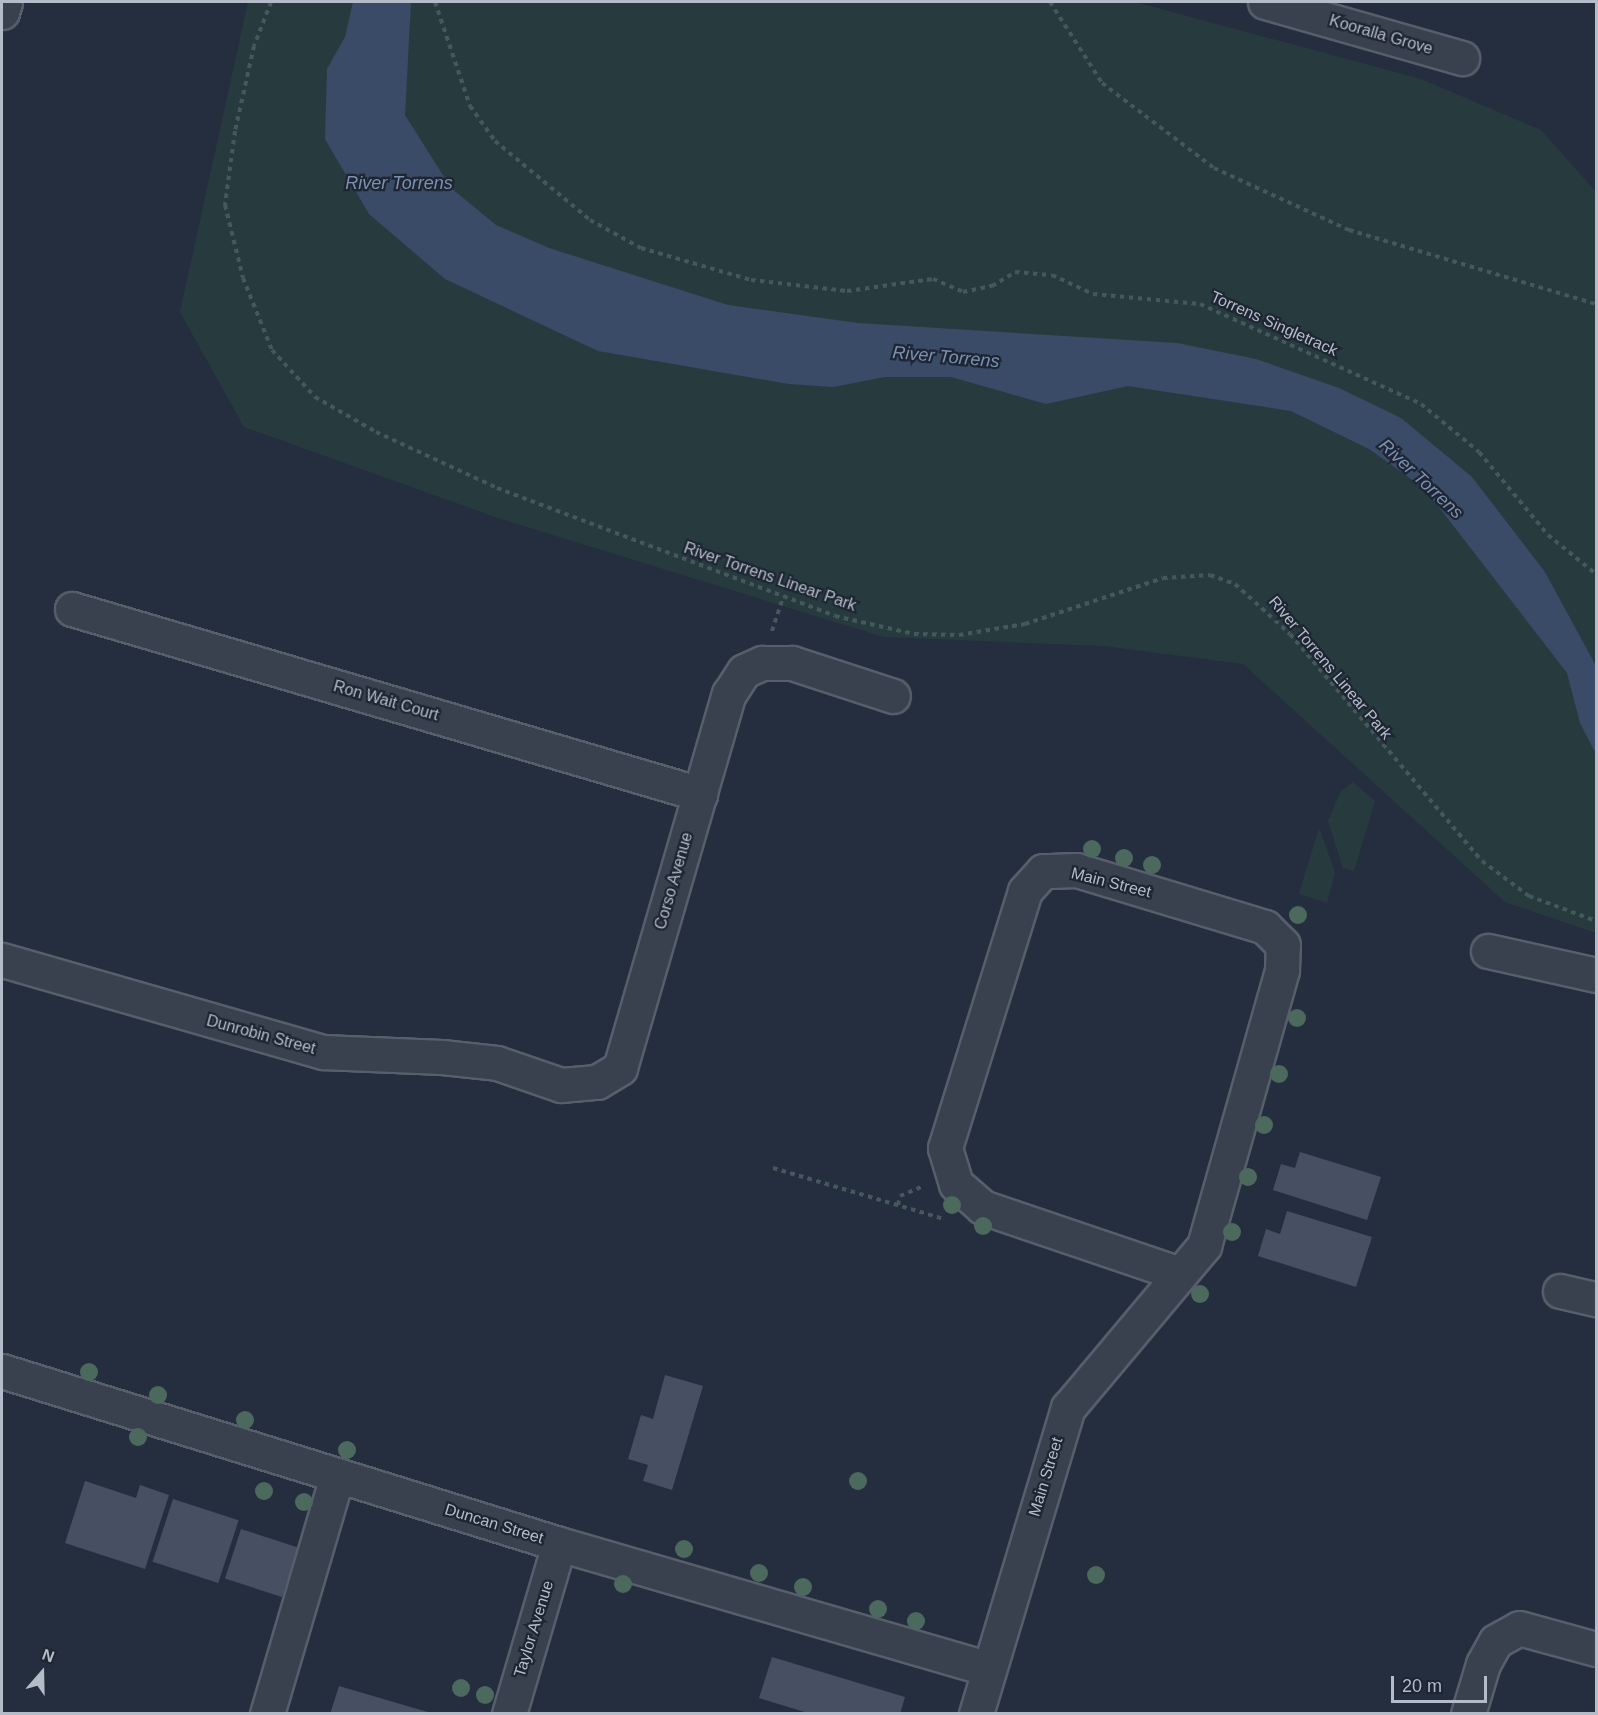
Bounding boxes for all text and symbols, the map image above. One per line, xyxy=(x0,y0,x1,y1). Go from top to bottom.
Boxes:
street label: Kooralla Grove xyxy=(1327,11,1435,59)
water label: River Torrens xyxy=(345,172,453,194)
street label: Torrens Singletrack xyxy=(1208,287,1340,361)
water label: River Torrens xyxy=(892,342,1000,372)
water label: River Torrens xyxy=(1374,434,1468,524)
street label: River Torrens Linear Park xyxy=(681,538,859,616)
street label: River Torrens Linear Park xyxy=(1264,592,1396,744)
street label: Ron Wait Court xyxy=(331,677,441,725)
street label: Corso Avenue xyxy=(651,830,697,932)
street label: Main Street xyxy=(1069,864,1153,902)
street label: Dunrobin Street xyxy=(204,1011,318,1059)
street label: Main Street xyxy=(1025,1435,1067,1519)
street label: Duncan Street xyxy=(442,1500,546,1548)
street label: Taylor Avenue xyxy=(510,1578,558,1680)
north arrow xyxy=(12,1643,72,1703)
text: N xyxy=(40,1646,57,1666)
scale bar xyxy=(1394,1664,1490,1702)
text: 20 m xyxy=(1402,1676,1442,1696)

